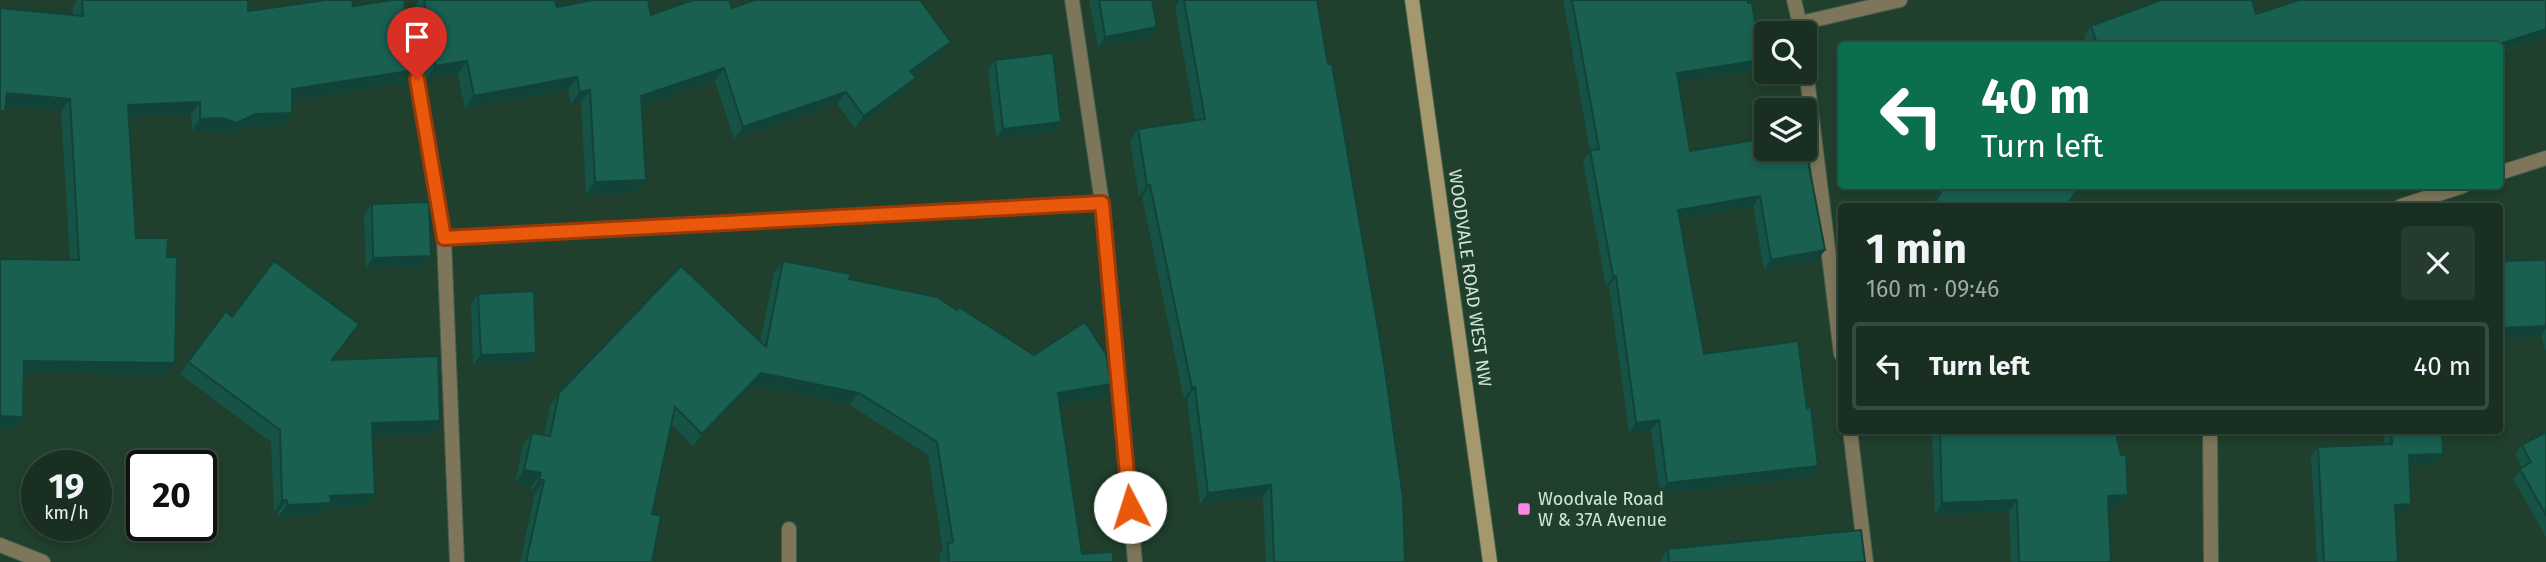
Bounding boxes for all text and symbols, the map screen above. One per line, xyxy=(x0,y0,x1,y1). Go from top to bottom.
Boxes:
pin xyxy=(387,7,447,79)
icon: arrive xyxy=(398,18,436,56)
map controls xyxy=(1754,21,1817,161)
button: search xyxy=(1754,21,1817,84)
text: 40 m xyxy=(1981,67,2090,126)
icon: left xyxy=(1866,70,1957,161)
button: layers xyxy=(1754,98,1817,161)
text: Turn left xyxy=(1981,127,2103,165)
street label: WOODVALE ROAD WEST NW xyxy=(1444,168,1496,388)
text: 1 min xyxy=(1866,224,1967,274)
button: close xyxy=(2401,226,2475,300)
text: 160 m · 09:46 xyxy=(1866,275,1999,303)
icon: left xyxy=(1870,347,1908,385)
text: Turn left xyxy=(1929,351,2030,382)
text: 40 m xyxy=(2413,351,2471,382)
speed limit sign: 20 xyxy=(126,450,217,541)
text: 19 xyxy=(49,465,84,507)
position arrow xyxy=(1093,470,1167,544)
place label: Woodvale Road W & 37A Avenue xyxy=(1538,488,1667,531)
marker: Woodvale Road W & 37A Avenue xyxy=(1516,501,1532,517)
text: km/h xyxy=(44,502,89,524)

